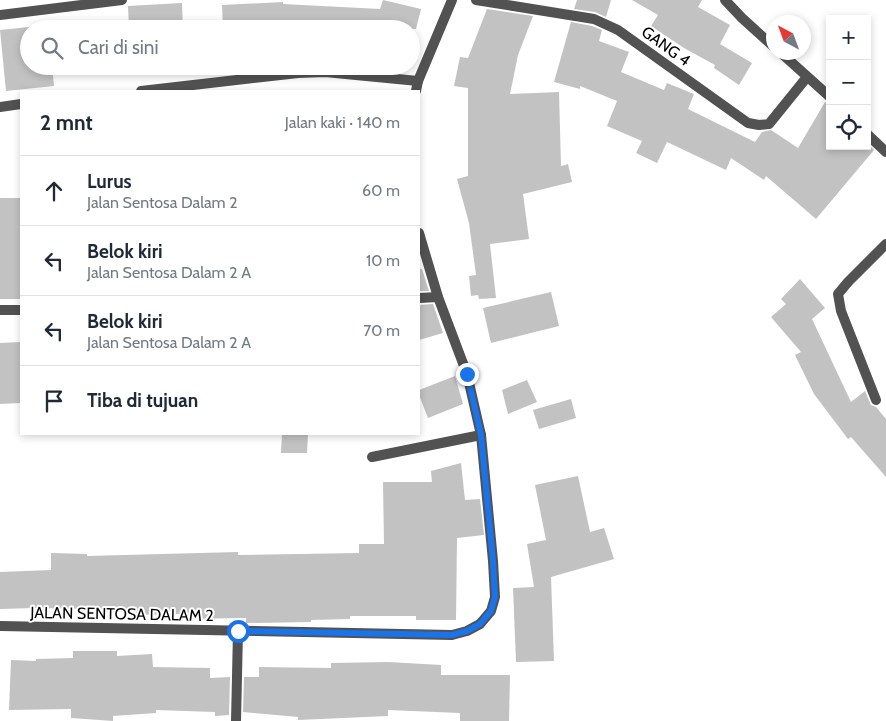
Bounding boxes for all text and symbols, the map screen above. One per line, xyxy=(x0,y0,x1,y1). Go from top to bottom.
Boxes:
north arrow xyxy=(766,15,811,60)
map controls xyxy=(826,15,871,150)
button: + xyxy=(826,15,871,60)
search box xyxy=(20,20,420,75)
street label: GANG 4 xyxy=(638,22,694,70)
icon: search xyxy=(38,34,66,62)
text: Cari di sini xyxy=(78,36,159,59)
button: − xyxy=(826,60,871,105)
button: locate xyxy=(826,105,871,150)
text: 2 mnt xyxy=(40,110,93,135)
text: Jalan kaki · 140 m xyxy=(285,113,400,132)
text: Lurus xyxy=(87,170,132,193)
icon: ahead xyxy=(40,177,68,205)
text: 60 m xyxy=(362,181,400,200)
text: Jalan Sentosa Dalam 2 xyxy=(87,193,238,212)
text: Belok kiri xyxy=(87,240,163,263)
icon: left xyxy=(40,247,68,275)
text: 10 m xyxy=(366,251,400,270)
text: Jalan Sentosa Dalam 2 A xyxy=(87,263,251,282)
text: Belok kiri xyxy=(87,310,163,333)
icon: left xyxy=(40,317,68,345)
text: 70 m xyxy=(363,321,400,340)
text: Jalan Sentosa Dalam 2 A xyxy=(87,333,251,352)
route end xyxy=(456,363,479,386)
icon: arrive xyxy=(40,387,68,415)
text: Tiba di tujuan xyxy=(87,389,198,412)
street label: JALAN SENTOSA DALAM 2 xyxy=(29,603,214,625)
route start xyxy=(227,620,250,643)

